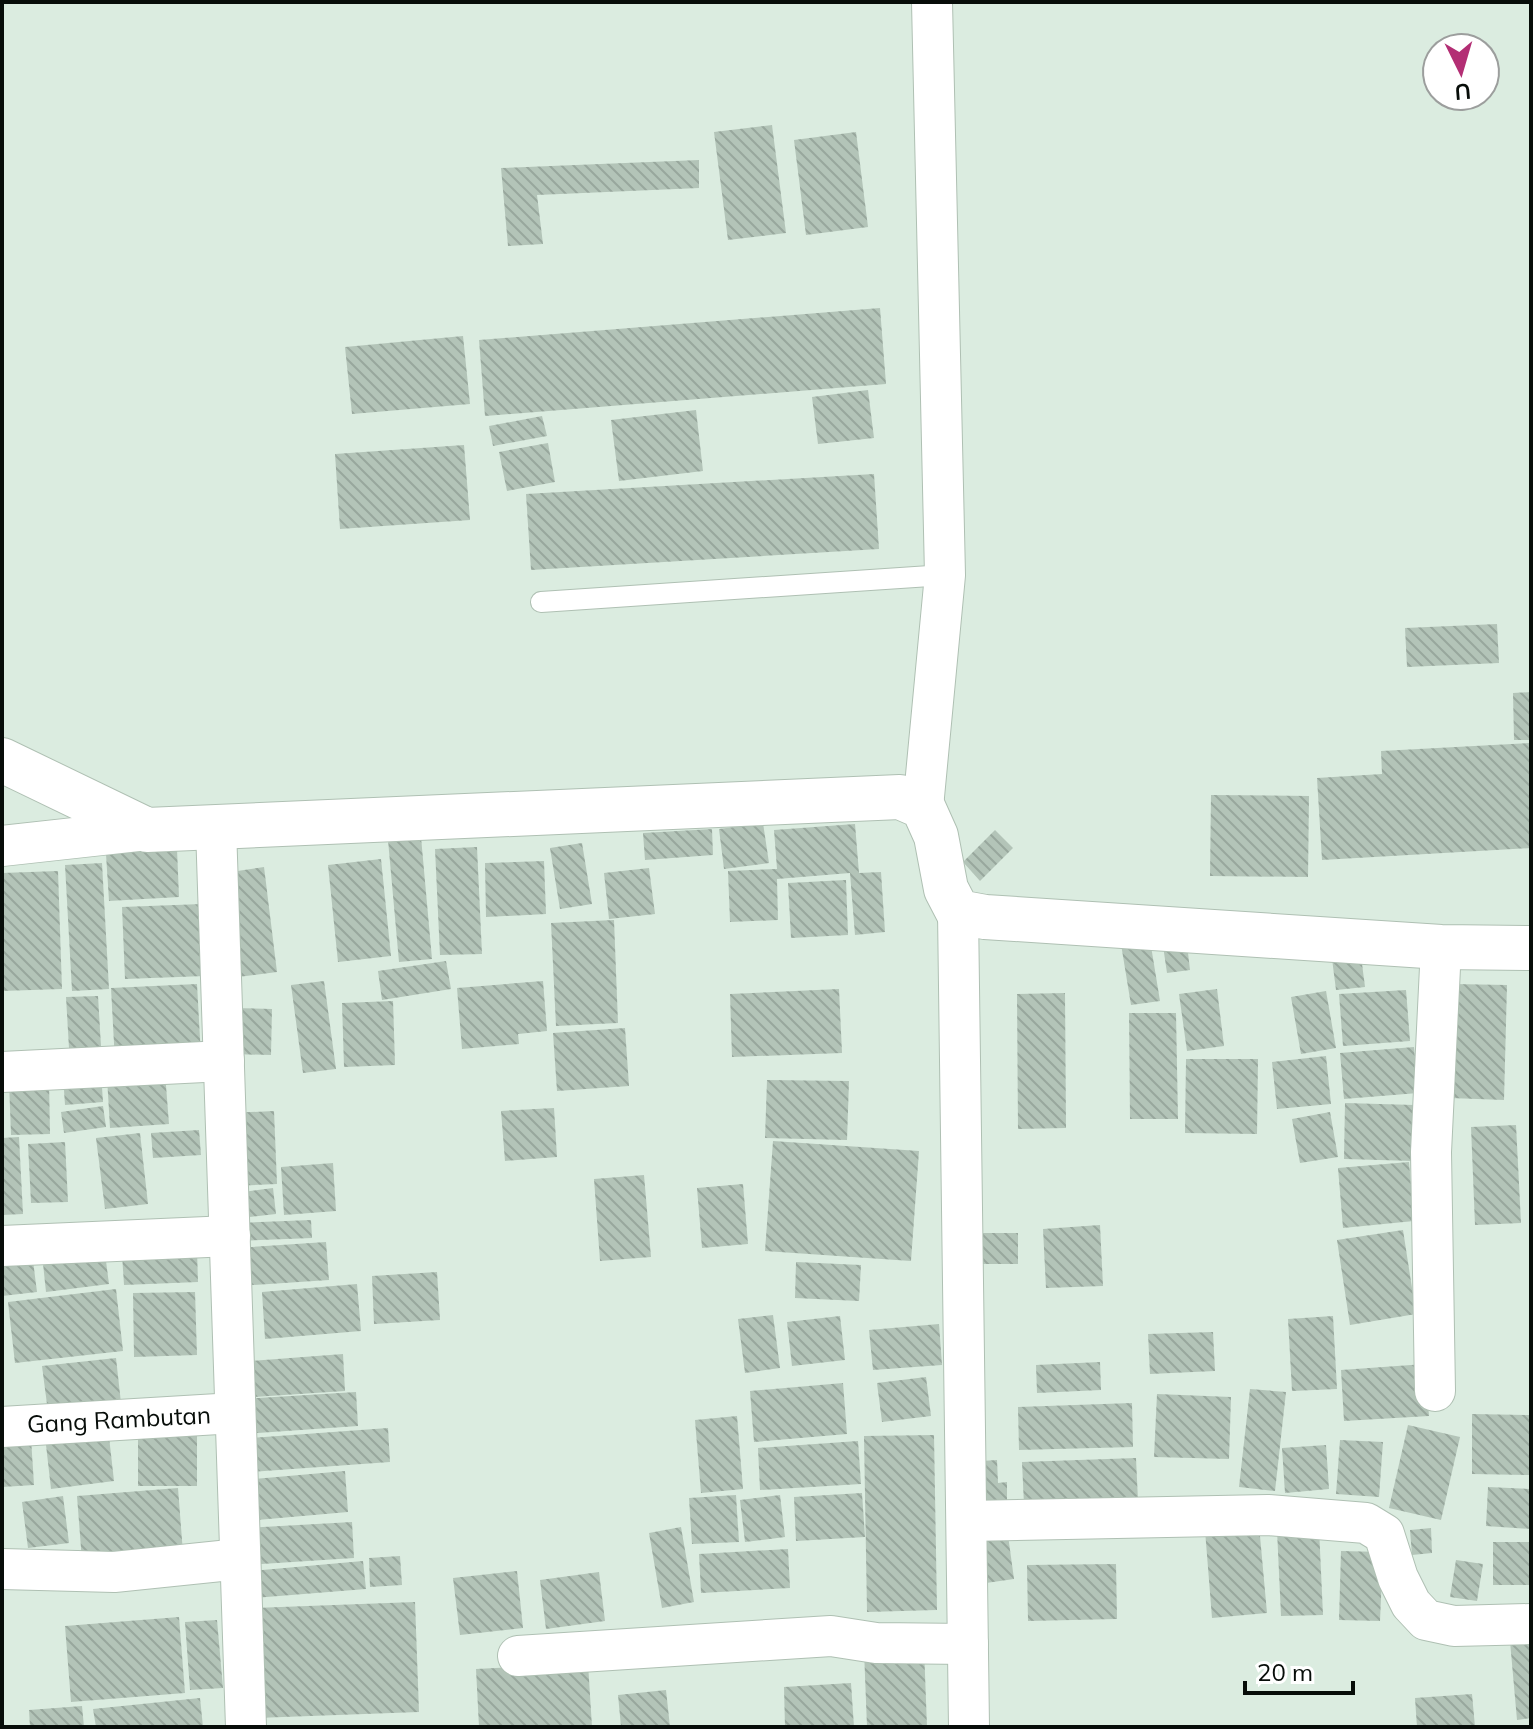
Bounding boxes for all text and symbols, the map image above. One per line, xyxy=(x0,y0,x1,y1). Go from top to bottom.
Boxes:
north arrow xyxy=(1421,32,1501,112)
text: U xyxy=(1453,77,1472,107)
street label: Gang Rambutan xyxy=(26,1399,212,1439)
scale bar xyxy=(1245,1645,1353,1695)
text: 20 m xyxy=(1257,1657,1313,1687)

